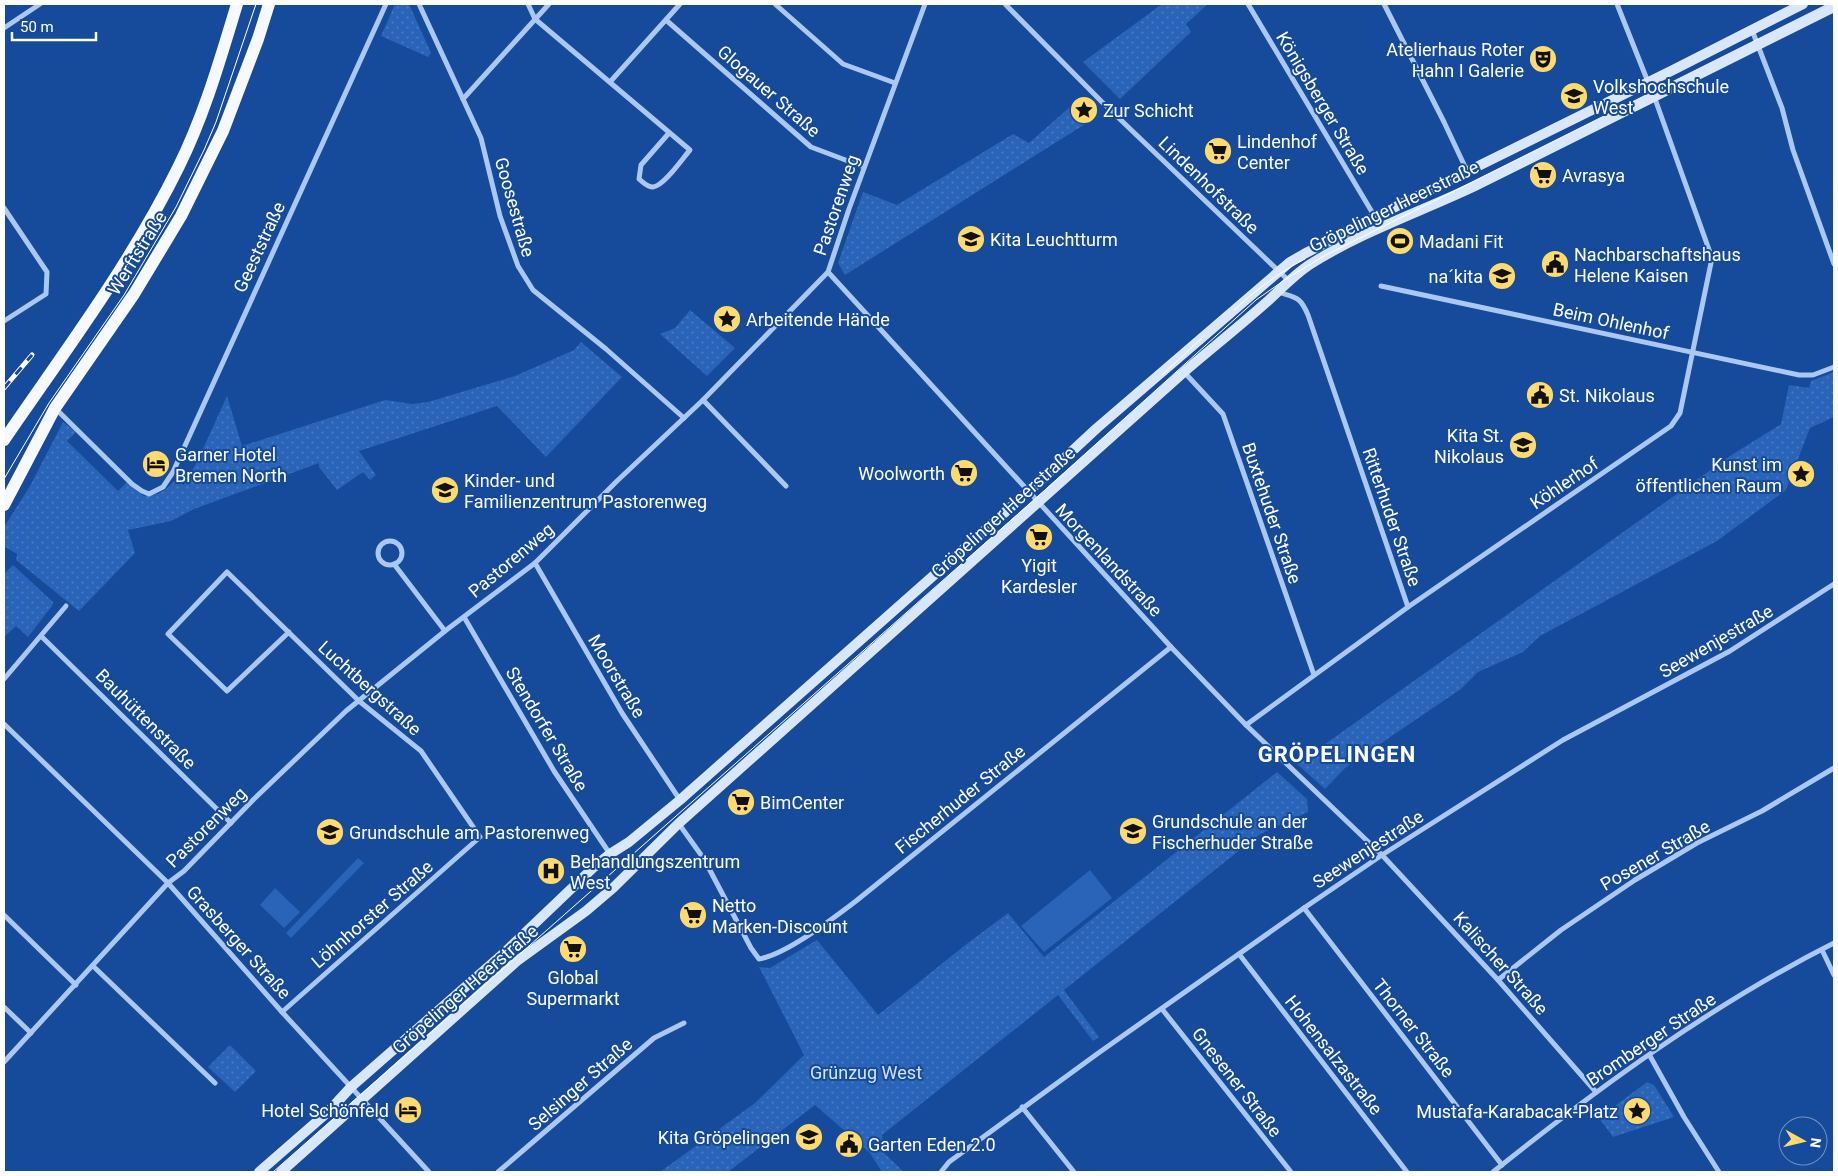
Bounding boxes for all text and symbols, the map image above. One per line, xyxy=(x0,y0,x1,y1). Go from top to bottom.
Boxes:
scale bar xyxy=(12,10,96,42)
text: 50 m xyxy=(20,18,54,36)
street label: Königsberger Straße xyxy=(1272,28,1374,178)
place label: Atelierhaus Roter Hahn I Galerie xyxy=(1386,39,1524,81)
street label: Glogauer Straße xyxy=(713,41,825,141)
theatre icon: Atelierhaus Roter Hahn I Galerie xyxy=(1528,44,1558,74)
place label: Volkshochschule West xyxy=(1593,76,1729,118)
school or university icon: Volkshochschule West xyxy=(1559,81,1589,111)
place icon: Zur Schicht xyxy=(1069,95,1099,125)
place label: Zur Schicht xyxy=(1103,100,1194,121)
place label: Lindenhof Center xyxy=(1237,131,1318,173)
street label: Lindenhofstraße xyxy=(1155,132,1263,238)
supermarket icon: Lindenhof Center xyxy=(1203,136,1233,166)
street label: Pastorenweg xyxy=(809,152,863,258)
street label: Goosestraße xyxy=(491,155,539,259)
street label: Gröpelinger Heerstraße xyxy=(1306,156,1482,256)
supermarket icon: Avrasya xyxy=(1528,160,1558,190)
place label: Avrasya xyxy=(1562,165,1625,186)
street label: Geeststraße xyxy=(229,198,289,296)
street label: Werftstraße xyxy=(103,207,171,299)
school or university icon: Kita Leuchtturm xyxy=(956,224,986,254)
sports icon: Madani Fit xyxy=(1385,226,1415,256)
place label: Kita Leuchtturm xyxy=(990,229,1118,250)
place label: Madani Fit xyxy=(1419,231,1504,252)
place label: Nachbarschaftshaus Helene Kaisen xyxy=(1574,244,1741,286)
public building icon: Nachbarschaftshaus Helene Kaisen xyxy=(1540,249,1570,279)
school or university icon: na´kita xyxy=(1487,261,1517,291)
place label: na´kita xyxy=(1428,266,1483,287)
street label: Beim Ohlenhof xyxy=(1551,298,1672,344)
place icon: Arbeitende Hände xyxy=(712,304,742,334)
place label: Arbeitende Hände xyxy=(746,309,890,330)
public building icon: St. Nikolaus xyxy=(1525,380,1555,410)
place label: St. Nikolaus xyxy=(1559,385,1655,406)
place label: Kita St. Nikolaus xyxy=(1434,425,1504,467)
school or university icon: Kita St. Nikolaus xyxy=(1508,430,1538,460)
street label: Buxtehuder Straße xyxy=(1238,440,1306,586)
street label: Gröpelinger Heerstraße xyxy=(927,442,1079,582)
place label: Garner Hotel Bremen North xyxy=(175,444,287,486)
street label: Ritterhuder Straße xyxy=(1358,445,1426,589)
hotel icon: Garner Hotel Bremen North xyxy=(141,449,171,479)
street label: Köhlerhof xyxy=(1526,452,1603,513)
place label: Kunst im öffentlichen Raum xyxy=(1635,454,1782,496)
supermarket icon: Woolworth xyxy=(949,458,979,488)
place icon: Kunst im öffentlichen Raum xyxy=(1786,459,1816,489)
place label: Woolworth xyxy=(858,463,945,484)
place label: Kinder- und Familienzentrum Pastorenweg xyxy=(464,470,707,512)
school or university icon: Kinder- und Familienzentrum Pastorenweg xyxy=(430,475,460,505)
street label: Morgenlandstraße xyxy=(1051,499,1167,621)
street label: Pastorenweg xyxy=(464,518,558,602)
supermarket icon: Yigit Kardesler xyxy=(1024,522,1054,552)
place label: Yigit Kardesler xyxy=(1001,555,1077,597)
street label: Seewenjestraße xyxy=(1655,600,1777,682)
street label: Moorstraße xyxy=(584,631,650,721)
street label: Luchtbergstraße xyxy=(314,636,426,740)
street label: Stendorfer Straße xyxy=(502,663,592,795)
street label: Bauhüttenstraße xyxy=(92,665,200,773)
street label: Fischerhuder Straße xyxy=(891,740,1029,858)
district label: GRÖPELINGEN xyxy=(1258,742,1416,767)
street label: Pastorenweg xyxy=(161,782,251,872)
supermarket icon: BimCenter xyxy=(726,787,756,817)
place label: BimCenter xyxy=(760,792,844,813)
street label: Seewenjestraße xyxy=(1309,805,1427,893)
place label: Grundschule an der Fischerhuder Straße xyxy=(1152,811,1313,853)
street label: Posener Straße xyxy=(1597,815,1713,895)
school or university icon: Grundschule an der Fischerhuder Straße xyxy=(1118,816,1148,846)
school or university icon: Grundschule am Pastorenweg xyxy=(315,817,345,847)
place label: Grundschule am Pastorenweg xyxy=(349,822,589,843)
place label: Behandlungszentrum West xyxy=(570,851,740,893)
street label: Löhnhorster Straße xyxy=(307,856,437,972)
hospital icon: Behandlungszentrum West xyxy=(536,856,566,886)
street label: Grasberger Straße xyxy=(183,881,295,1003)
place label: Netto Marken-Discount xyxy=(712,895,848,937)
supermarket icon: Netto Marken-Discount xyxy=(678,900,708,930)
street label: Kalischer Straße xyxy=(1449,907,1553,1019)
street label: Gröpelinger Heerstraße xyxy=(388,920,542,1058)
supermarket icon: Global Supermarkt xyxy=(558,934,588,964)
place label: Global Supermarkt xyxy=(526,967,620,1009)
street label: Thorner Straße xyxy=(1369,974,1459,1082)
street label: Bromberger Straße xyxy=(1582,988,1720,1090)
street label: Hohensalzastraße xyxy=(1281,991,1387,1119)
street label: Gnesener Straße xyxy=(1188,1023,1286,1141)
street label: Selsinger Straße xyxy=(524,1033,636,1135)
park label: Grünzug West xyxy=(810,1062,922,1083)
hotel icon: Hotel Schönfeld xyxy=(393,1095,423,1125)
place icon: Mustafa-Karabacak-Platz xyxy=(1622,1096,1652,1126)
place label: Hotel Schönfeld xyxy=(261,1100,389,1121)
place label: Mustafa-Karabacak-Platz xyxy=(1416,1101,1618,1122)
north arrow xyxy=(1778,1116,1828,1166)
school or university icon: Kita Gröpelingen xyxy=(794,1122,824,1152)
place label: Kita Gröpelingen xyxy=(658,1127,790,1148)
public building icon: Garten Eden 2.0 xyxy=(834,1129,864,1159)
place label: Garten Eden 2.0 xyxy=(868,1134,996,1155)
text: N xyxy=(1807,1137,1824,1149)

